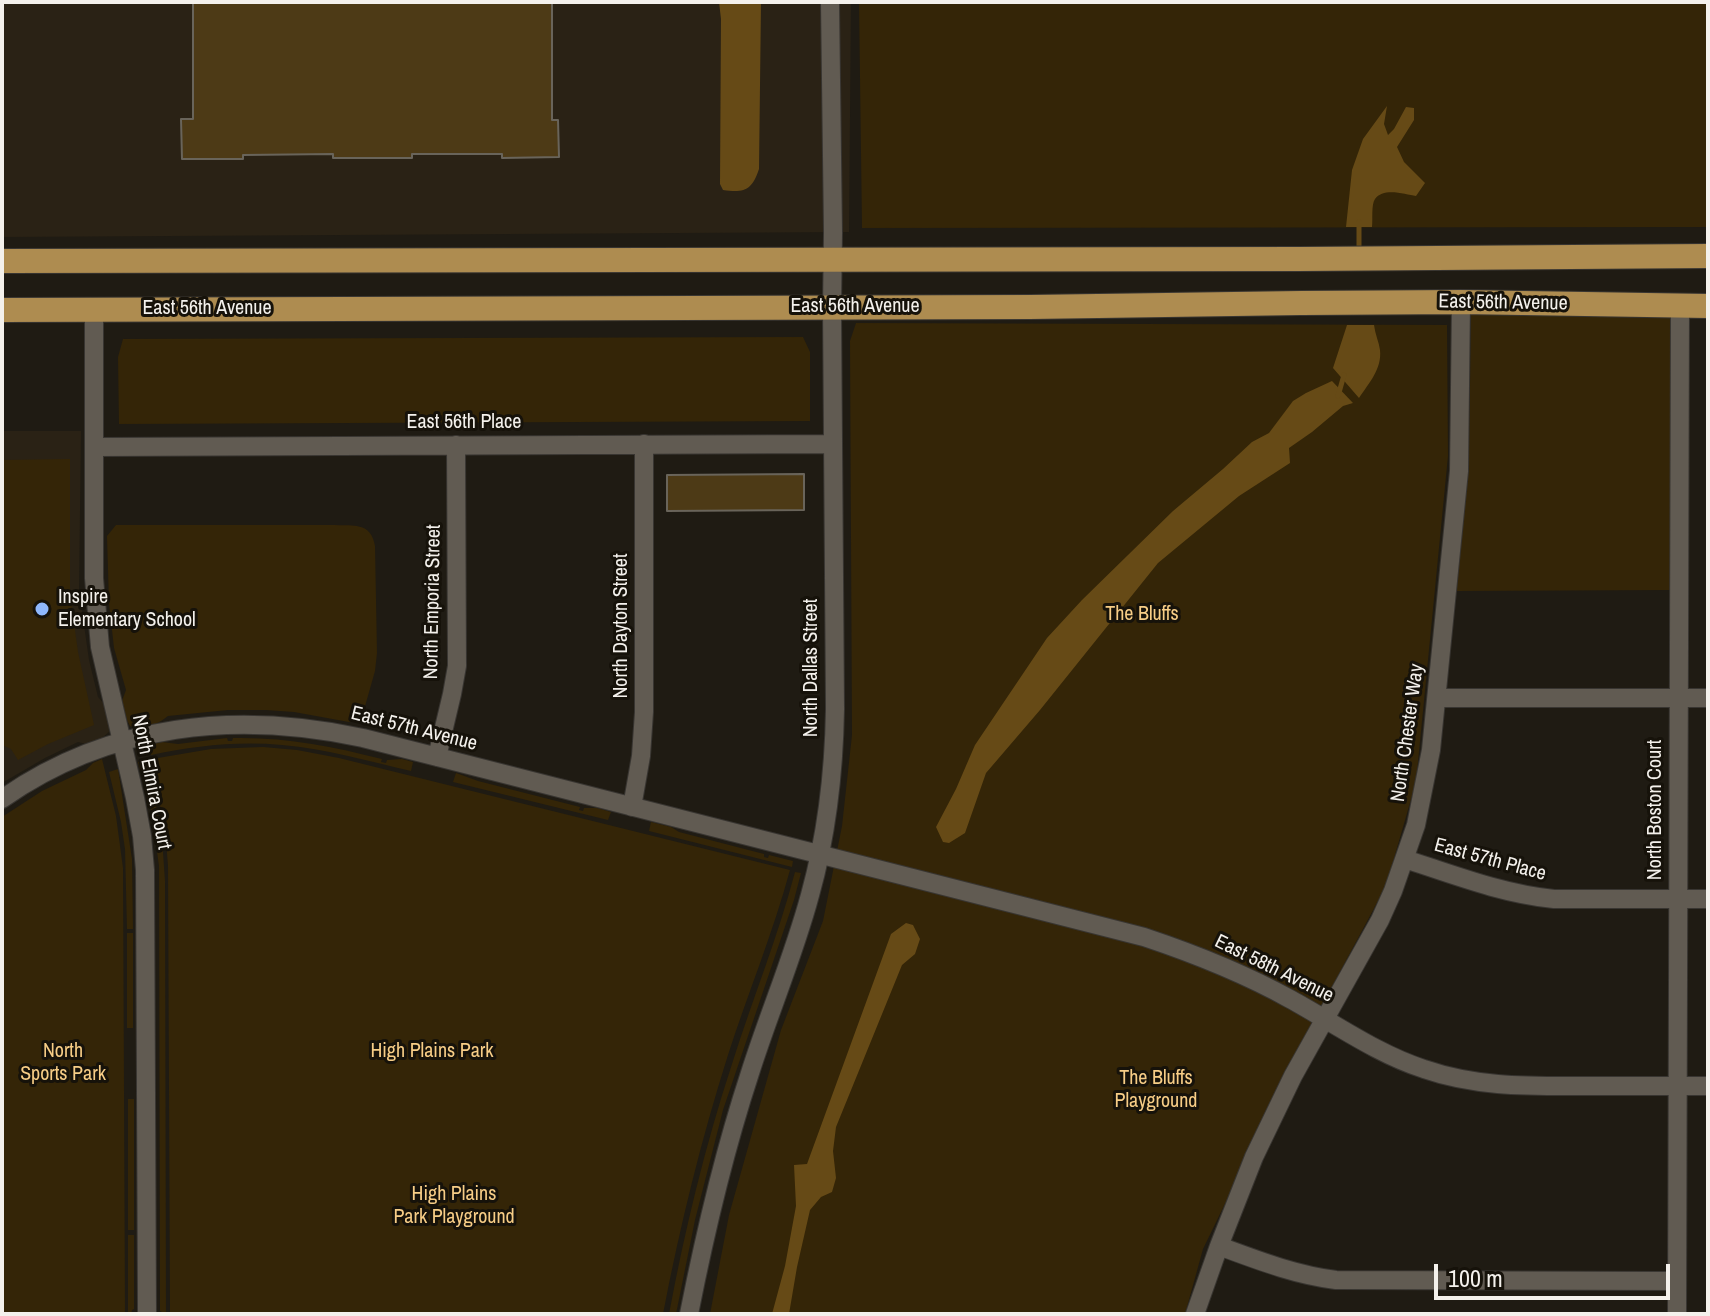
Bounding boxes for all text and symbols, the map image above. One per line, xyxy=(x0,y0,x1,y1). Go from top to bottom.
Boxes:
street label: East 56th Avenue xyxy=(1438,290,1568,316)
street label: East 56th Avenue xyxy=(790,295,920,319)
street label: East 56th Avenue xyxy=(142,297,272,321)
street label: East 56th Place xyxy=(407,411,521,435)
street label: North Emporia Street xyxy=(420,524,446,680)
street label: North Dayton Street xyxy=(610,554,634,698)
place label: Inspire Elementary School xyxy=(58,586,196,633)
street label: North Dallas Street xyxy=(800,599,824,737)
marker: Inspire Elementary School xyxy=(33,600,51,618)
park label: The Bluffs xyxy=(1105,603,1179,627)
street label: North Chester Way xyxy=(1386,663,1430,803)
street label: East 57th Avenue xyxy=(348,702,480,756)
street label: North Elmira Court xyxy=(126,713,176,851)
street label: North Boston Court xyxy=(1644,740,1668,880)
street label: East 57th Place xyxy=(1431,834,1549,886)
street label: East 58th Avenue xyxy=(1211,930,1337,1008)
park label: North Sports Park xyxy=(20,1040,106,1087)
park label: High Plains Park xyxy=(370,1040,494,1064)
park label: The Bluffs Playground xyxy=(1115,1067,1197,1114)
park label: High Plains Park Playground xyxy=(393,1183,515,1230)
scale bar xyxy=(1438,1248,1674,1298)
text: 100 m xyxy=(1448,1262,1503,1294)

